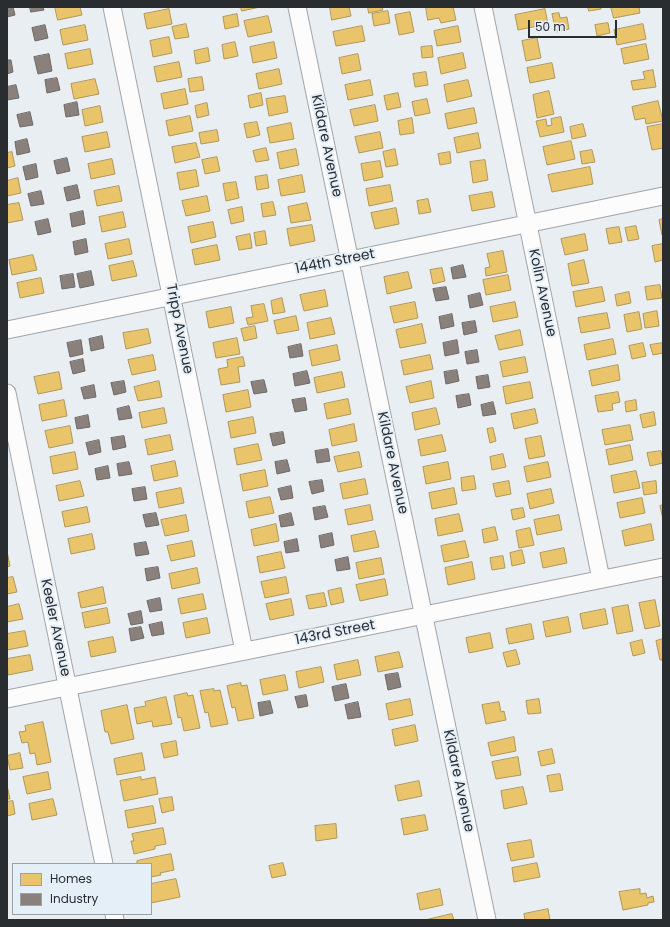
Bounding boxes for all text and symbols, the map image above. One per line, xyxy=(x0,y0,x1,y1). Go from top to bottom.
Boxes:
scale bar xyxy=(530,12,619,38)
text: 50 m xyxy=(535,18,566,35)
street label: Kildare Avenue xyxy=(307,93,345,199)
street label: 144th Street xyxy=(294,246,376,278)
street label: Kolin Avenue xyxy=(524,247,560,339)
street label: Tripp Avenue xyxy=(162,282,196,376)
street label: Kildare Avenue xyxy=(373,410,411,516)
street label: Keeler Avenue xyxy=(36,578,74,678)
street label: 143rd Street xyxy=(294,617,376,649)
street label: Kildare Avenue xyxy=(439,728,477,834)
legend xyxy=(12,863,152,915)
text: Homes xyxy=(50,870,92,887)
text: Industry xyxy=(50,890,98,907)

